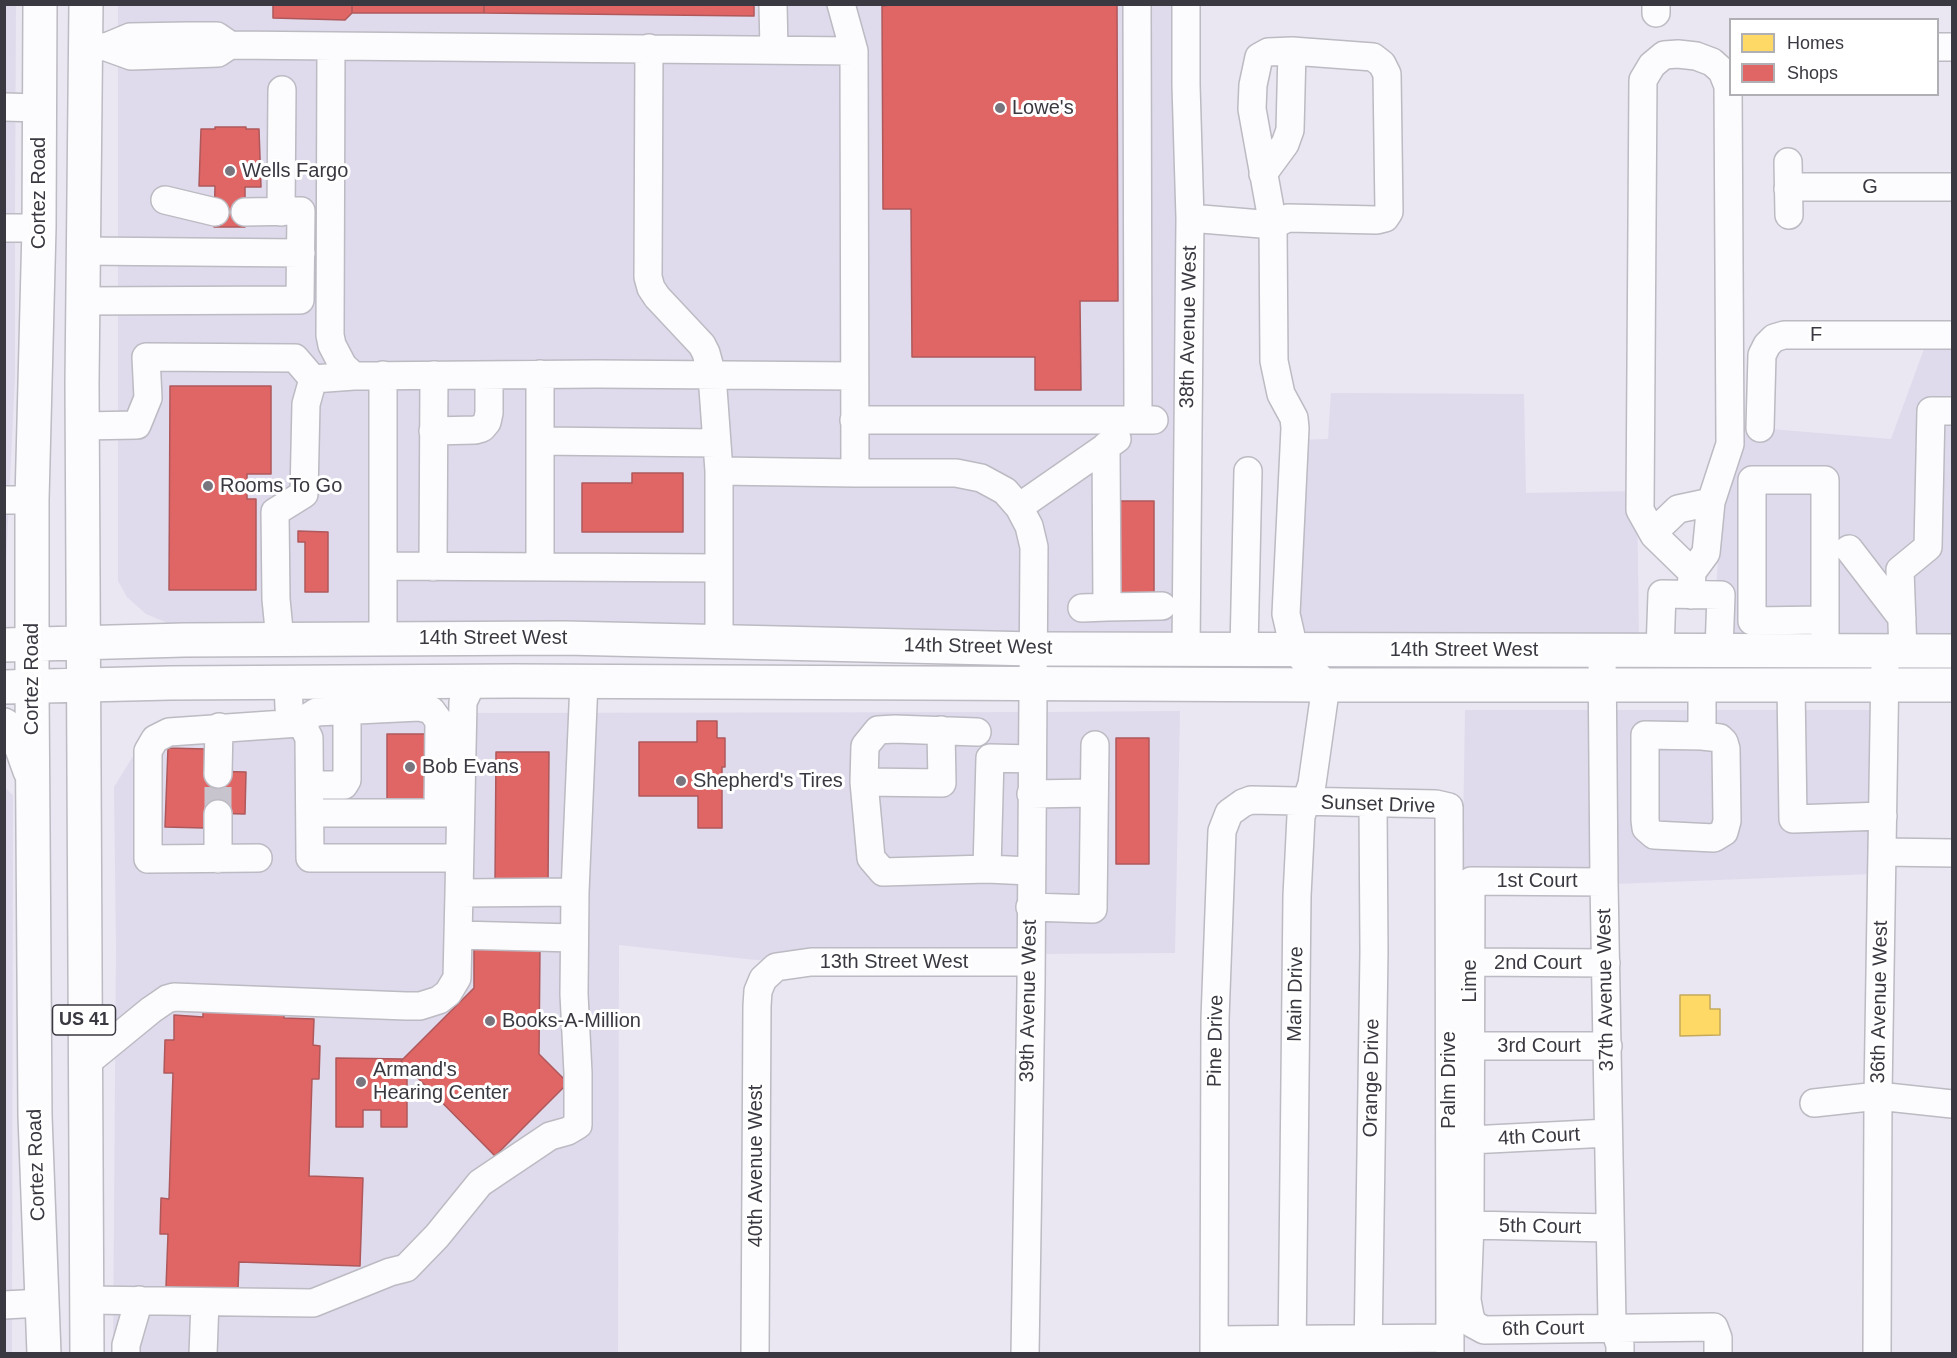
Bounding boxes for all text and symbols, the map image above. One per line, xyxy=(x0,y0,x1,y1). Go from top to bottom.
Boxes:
legend xyxy=(1729,18,1939,96)
text: Homes xyxy=(1787,33,1844,53)
text: Shops xyxy=(1787,63,1838,83)
place label: Lowe's xyxy=(1012,96,1074,120)
marker: Lowe's xyxy=(993,101,1007,115)
street label: Cortez Road xyxy=(27,137,51,249)
place label: Wells Fargo xyxy=(242,159,348,183)
marker: Wells Fargo xyxy=(223,164,237,178)
street label: G xyxy=(1862,175,1878,199)
street label: 38th Avenue West xyxy=(1176,245,1202,409)
street label: F xyxy=(1810,323,1822,347)
place label: Rooms To Go xyxy=(220,474,342,498)
marker: Rooms To Go xyxy=(201,479,215,493)
street label: Cortez Road xyxy=(20,623,44,735)
street label: 14th Street West xyxy=(419,626,567,650)
street label: 14th Street West xyxy=(904,634,1052,660)
street label: 14th Street West xyxy=(1390,638,1538,662)
place label: Bob Evans xyxy=(422,755,519,779)
marker: Bob Evans xyxy=(403,760,417,774)
place label: Shepherd's Tires xyxy=(693,769,843,793)
marker: Shepherd's Tires xyxy=(674,774,688,788)
street label: Sunset Drive xyxy=(1320,791,1436,819)
street label: 1st Court xyxy=(1496,869,1578,893)
street label: 37th Avenue West xyxy=(1593,908,1619,1072)
street label: 39th Avenue West xyxy=(1016,919,1042,1083)
street label: 36th Avenue West xyxy=(1867,920,1893,1084)
street label: Main Drive xyxy=(1283,946,1309,1042)
street label: 13th Street West xyxy=(820,950,968,974)
street label: 2nd Court xyxy=(1494,951,1582,975)
street label: Lime xyxy=(1458,959,1482,1003)
street label: Pine Drive xyxy=(1203,995,1229,1087)
road number: US 41 xyxy=(52,1005,116,1035)
place label: Books-A-Million xyxy=(502,1009,641,1033)
marker: Books-A-Million xyxy=(483,1014,497,1028)
street label: Orange Drive xyxy=(1359,1018,1385,1138)
street label: Palm Drive xyxy=(1437,1031,1461,1129)
street label: 3rd Court xyxy=(1497,1034,1581,1058)
place label: Armand's Hearing Center xyxy=(373,1058,509,1105)
marker: Armand's Hearing Center xyxy=(354,1075,368,1089)
street label: 40th Avenue West xyxy=(744,1085,768,1247)
street label: Cortez Road xyxy=(23,1108,51,1222)
street label: 4th Court xyxy=(1497,1123,1581,1151)
street label: 5th Court xyxy=(1499,1214,1581,1240)
street label: 6th Court xyxy=(1502,1316,1584,1342)

